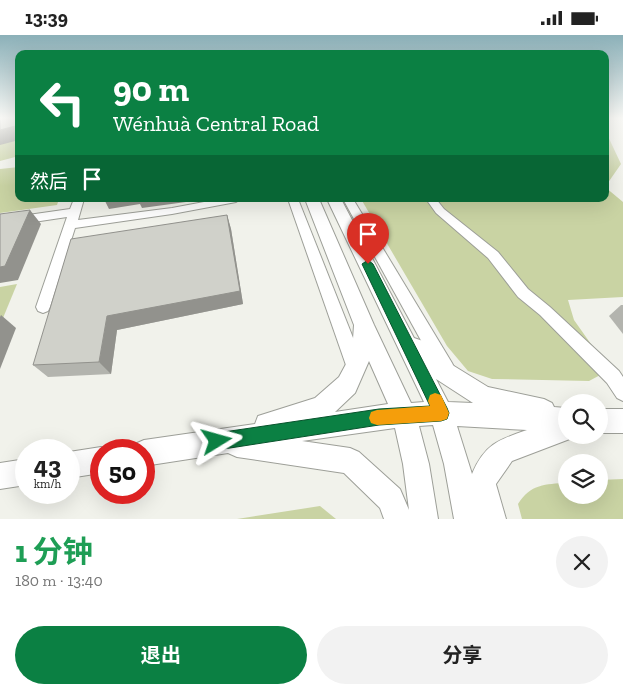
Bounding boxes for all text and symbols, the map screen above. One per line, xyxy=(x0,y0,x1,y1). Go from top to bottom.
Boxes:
text: 13:39 xyxy=(25,6,68,29)
text: 90 m xyxy=(113,68,189,110)
icon: left xyxy=(30,70,95,135)
text: Wénhuà Central Road xyxy=(113,110,319,137)
icon: arrive xyxy=(78,165,106,193)
text: 然后 xyxy=(30,170,68,193)
pin xyxy=(347,213,389,264)
icon: arrive xyxy=(354,220,382,248)
map controls xyxy=(558,394,608,504)
button: search xyxy=(558,394,608,444)
position arrow xyxy=(190,414,242,466)
speed limit sign: 50 xyxy=(90,439,155,504)
text: 43 xyxy=(34,450,61,480)
button: layers xyxy=(558,454,608,504)
text: km/h xyxy=(34,477,61,491)
text: 1 分钟 xyxy=(15,534,93,570)
button: close xyxy=(556,536,608,588)
text: 180 m · 13:40 xyxy=(15,571,103,590)
button: 退出 xyxy=(15,626,307,684)
button: 分享 xyxy=(317,626,608,684)

